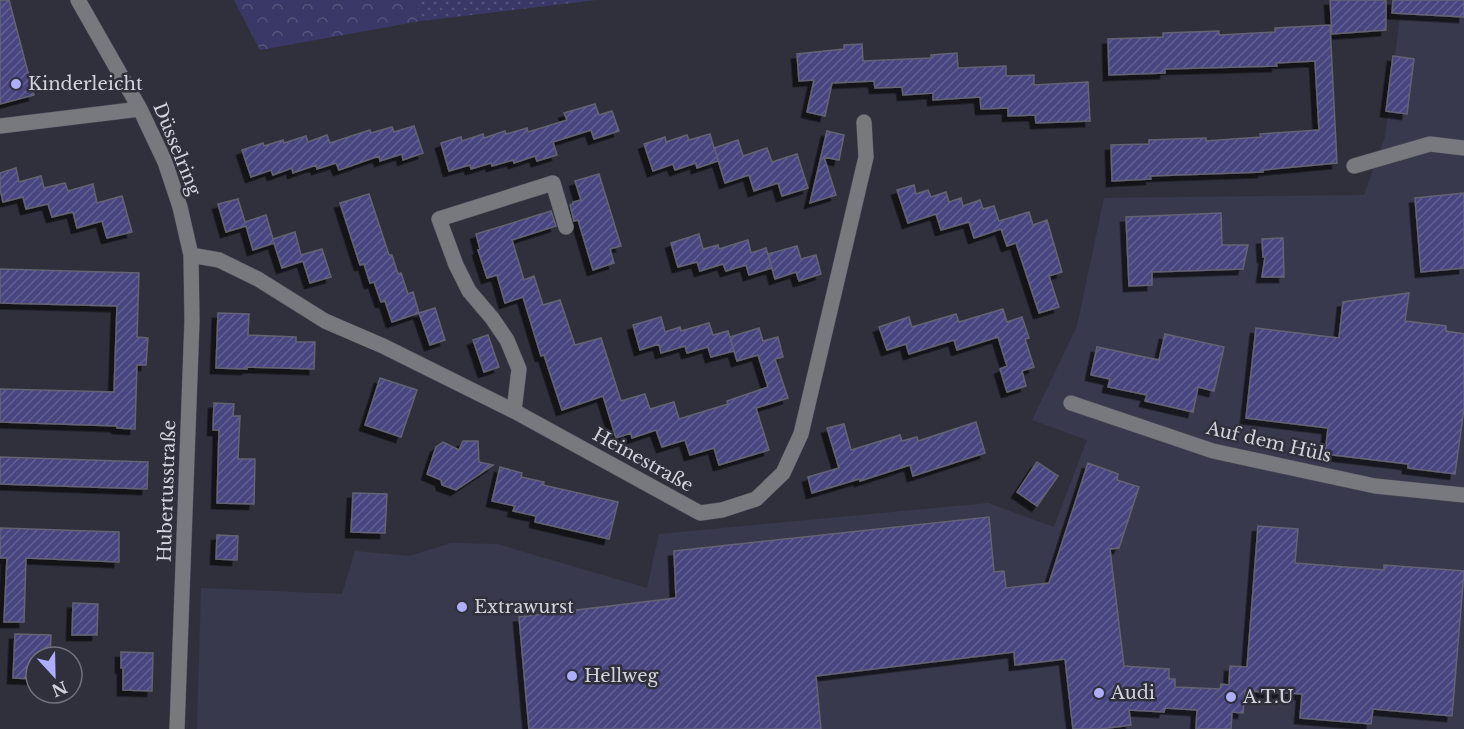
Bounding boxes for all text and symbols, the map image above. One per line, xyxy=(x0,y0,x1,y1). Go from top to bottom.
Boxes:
place label: Kinderleicht xyxy=(28,73,143,95)
marker: Kinderleicht xyxy=(9,77,23,91)
street label: Düsselring xyxy=(148,99,206,199)
street label: Auf dem Hüls xyxy=(1203,417,1334,467)
street label: Hubertusstraße xyxy=(154,420,180,562)
street label: Heinestraße xyxy=(589,423,697,497)
place label: Extrawurst xyxy=(474,596,574,618)
marker: Extrawurst xyxy=(455,600,469,614)
north arrow xyxy=(24,645,84,705)
place label: Hellweg xyxy=(584,665,658,687)
marker: Hellweg xyxy=(565,669,579,683)
text: N xyxy=(49,677,70,701)
place label: Audi xyxy=(1110,682,1155,704)
marker: Audi xyxy=(1092,686,1106,700)
place label: A.T.U xyxy=(1242,686,1294,708)
marker: A.T.U xyxy=(1224,690,1238,704)

